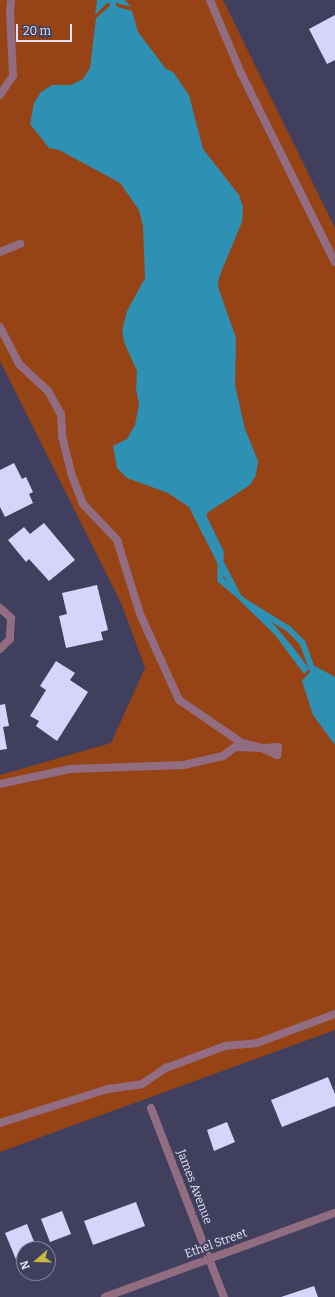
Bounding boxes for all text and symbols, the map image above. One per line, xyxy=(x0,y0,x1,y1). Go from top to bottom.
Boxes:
scale bar xyxy=(18,16,74,42)
text: 20 m xyxy=(23,24,51,38)
street label: James Avenue xyxy=(173,1148,215,1226)
street label: Ethel Street xyxy=(183,1226,249,1262)
north arrow xyxy=(16,1241,56,1281)
text: N xyxy=(18,1259,33,1271)

